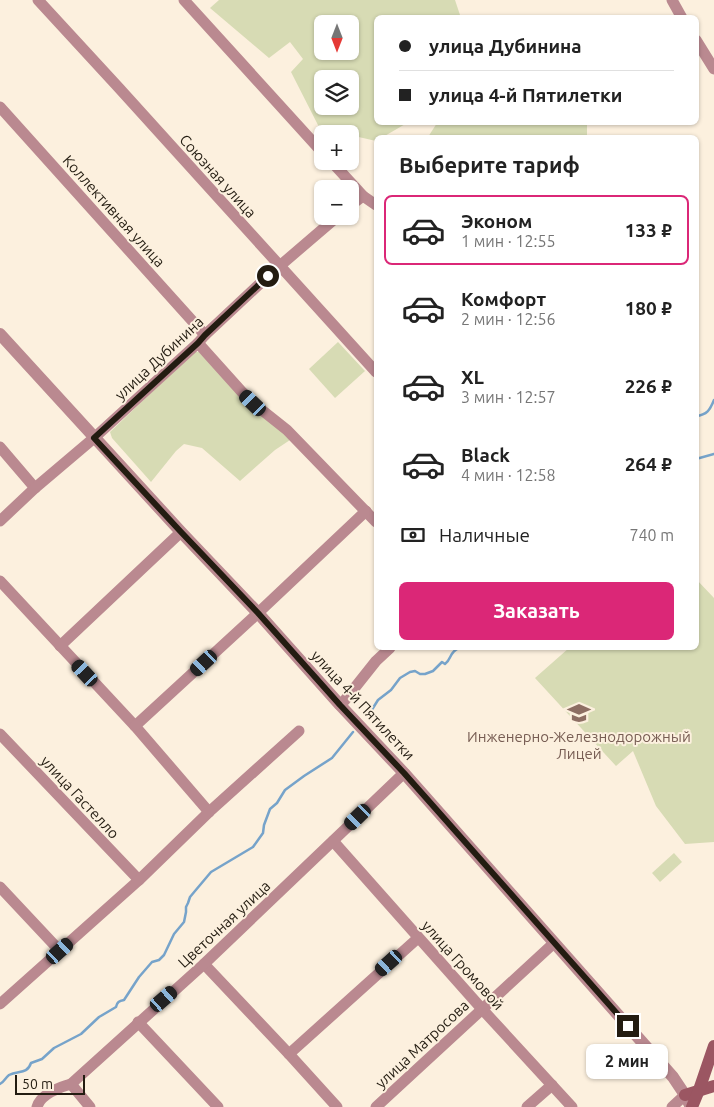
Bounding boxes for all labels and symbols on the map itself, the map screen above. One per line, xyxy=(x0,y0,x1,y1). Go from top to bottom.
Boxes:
north arrow xyxy=(314,15,359,60)
street label: Союзная улица xyxy=(176,131,260,221)
street label: Коллективная улица xyxy=(59,152,169,270)
route start xyxy=(257,265,279,287)
street label: улица Дубинина xyxy=(111,313,207,403)
car xyxy=(236,387,269,419)
car xyxy=(187,647,220,679)
street label: улица 4-й Пятилетки xyxy=(308,647,418,763)
car xyxy=(69,657,100,689)
school or university icon: Инженерно-Железнодорожный Лицей xyxy=(566,700,592,726)
place label: Инженерно-Железнодорожный Лицей xyxy=(467,728,691,762)
street label: улица Гастелло xyxy=(37,752,123,842)
car xyxy=(341,801,374,833)
street label: Цветочная улица xyxy=(175,877,273,971)
street label: улица Громовой xyxy=(419,917,507,1013)
car xyxy=(43,935,76,967)
car xyxy=(372,947,405,979)
car xyxy=(147,983,180,1015)
street label: улица Матросова xyxy=(372,996,472,1092)
route end xyxy=(617,1015,639,1037)
callout: 2 мин xyxy=(587,1044,669,1078)
scale bar xyxy=(15,1072,85,1095)

